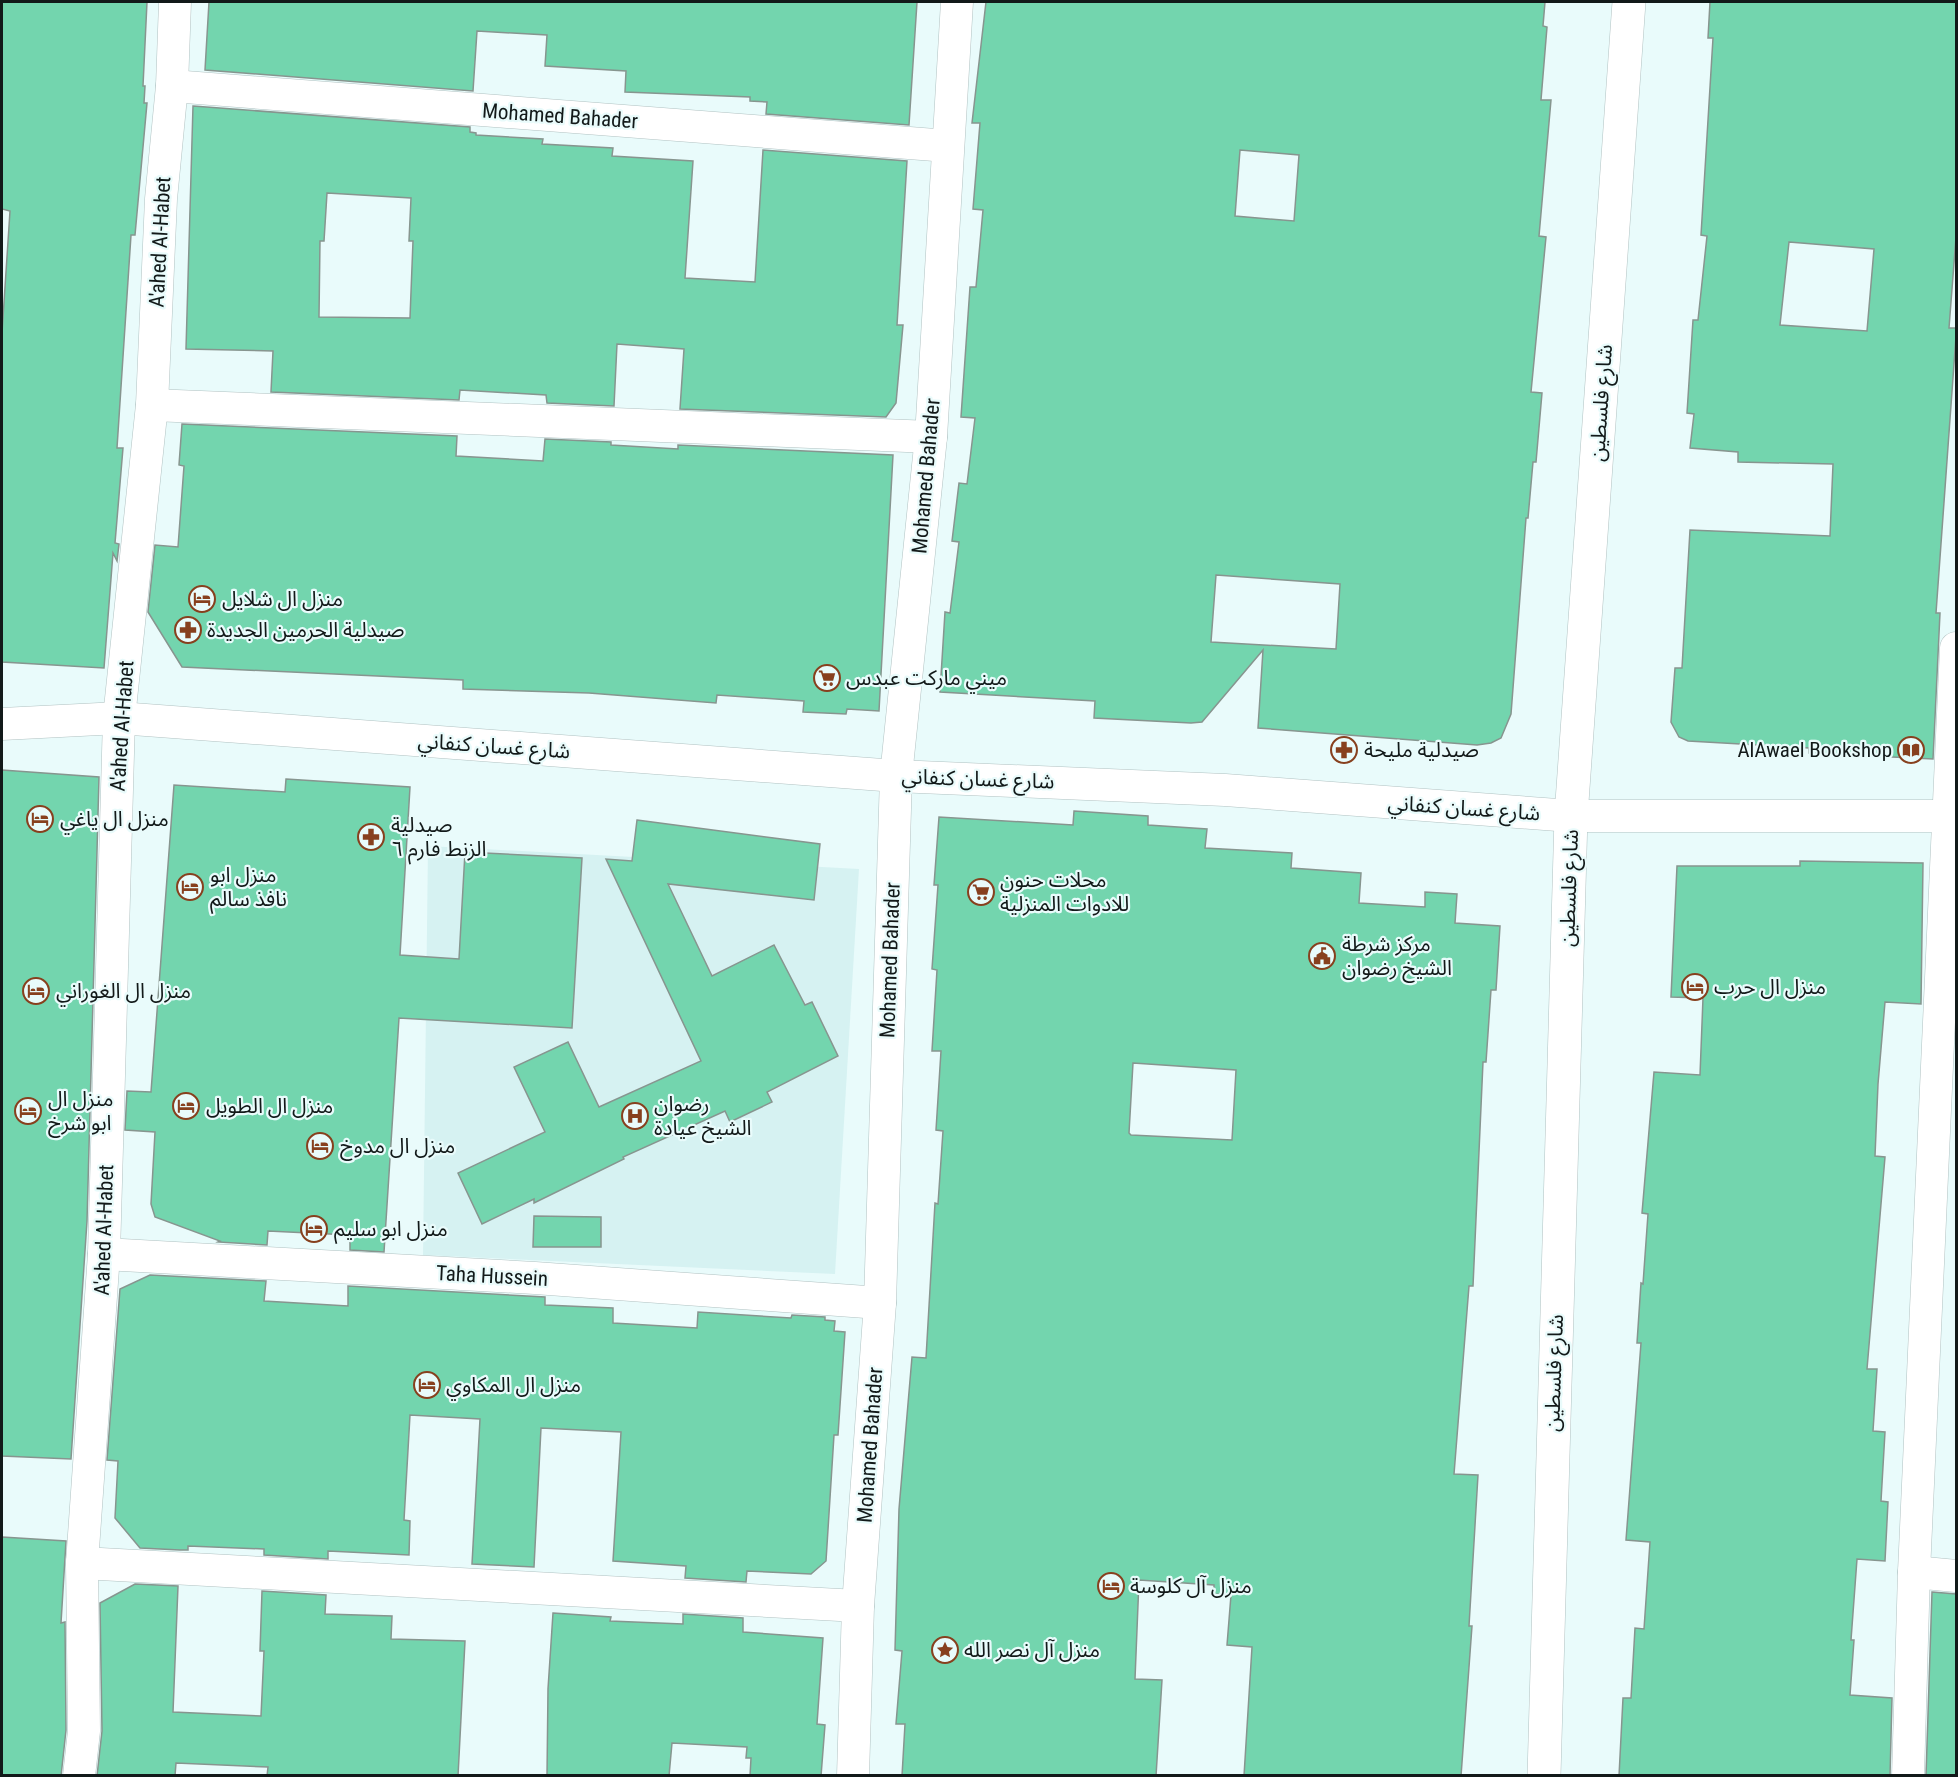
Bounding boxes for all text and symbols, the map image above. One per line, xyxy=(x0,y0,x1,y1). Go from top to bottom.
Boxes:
street label: Mohamed Bahader xyxy=(481,99,639,133)
street label: A'ahed Al-Habet xyxy=(145,176,175,308)
street label: شارع فلسطين xyxy=(1585,344,1620,463)
street label: Mohamed Bahader xyxy=(907,397,945,555)
hotel icon: منزل ال شلايل xyxy=(187,584,217,614)
place label: منزل ال شلايل xyxy=(222,587,343,611)
pharmacy icon: صيدلية الحرمين الجديدة xyxy=(173,615,203,645)
place label: صيدلية الحرمين الجديدة xyxy=(207,618,405,642)
street label: A'ahed Al-Habet xyxy=(105,660,139,792)
supermarket icon: ميني ماركت عبدس xyxy=(812,663,842,693)
place label: ميني ماركت عبدس xyxy=(846,666,1007,694)
street label: شارع غسان كنفاني xyxy=(417,729,571,767)
pharmacy icon: صيدلية مليحة xyxy=(1329,735,1359,765)
library icon: AlAwael Bookshop xyxy=(1896,735,1926,765)
place label: صيدلية مليحة xyxy=(1364,738,1479,762)
place label: AlAwael Bookshop xyxy=(1737,738,1892,762)
street label: شارع غسان كنفاني xyxy=(901,764,1055,798)
street label: شارع غسان كنفاني xyxy=(1387,791,1541,829)
hotel icon: منزل ال ياغي xyxy=(25,804,55,834)
place label: منزل ال ياغي xyxy=(60,807,169,835)
place label: صيدلية الزنط فارم ٦ xyxy=(391,813,486,865)
pharmacy icon: صيدلية الزنط فارم ٦ xyxy=(356,822,386,852)
street label: شارع فلسطين xyxy=(1555,829,1586,947)
place label: منزل ابو نافذ سالم xyxy=(210,863,287,914)
place label: محلات حنون للادوات المنزلية xyxy=(1000,868,1129,916)
hotel icon: منزل ابو نافذ سالم xyxy=(175,872,205,902)
supermarket icon: محلات حنون للادوات المنزلية xyxy=(966,877,996,907)
street label: Mohamed Bahader xyxy=(875,882,905,1038)
place label: مركز شرطة الشيخ رضوان xyxy=(1342,932,1452,983)
public building icon: مركز شرطة الشيخ رضوان xyxy=(1307,941,1337,971)
hotel icon: منزل ال حرب xyxy=(1680,972,1710,1002)
place label: منزل ال حرب xyxy=(1714,975,1826,999)
hotel icon: منزل ال الغوراني xyxy=(21,976,51,1006)
place label: منزل ال الغوراني xyxy=(56,979,191,1007)
place label: منزل ال ابو شرخ xyxy=(48,1087,114,1138)
hotel icon: منزل ال الطويل xyxy=(171,1091,201,1121)
place label: رضوان الشيخ عيادة xyxy=(654,1092,752,1143)
place label: منزل ال الطويل xyxy=(206,1094,333,1118)
hotel icon: منزل ال ابو شرخ xyxy=(13,1096,43,1126)
hospital icon: رضوان الشيخ عيادة xyxy=(620,1101,650,1131)
hotel icon: منزل ال مدوخ xyxy=(305,1131,335,1161)
place label: منزل ال مدوخ xyxy=(340,1134,455,1161)
street label: A'ahed Al-Habet xyxy=(90,1164,118,1296)
hotel icon: منزل ابو سليم xyxy=(299,1214,329,1244)
place label: منزل ابو سليم xyxy=(334,1217,448,1244)
street label: Taha Hussein xyxy=(435,1261,549,1291)
street label: شارع فلسطين xyxy=(1540,1314,1571,1432)
street label: Mohamed Bahader xyxy=(853,1366,887,1524)
hotel icon: منزل ال المكاوي xyxy=(412,1370,442,1400)
place label: منزل ال المكاوي xyxy=(446,1373,581,1401)
hotel icon: منزل آل كلوسة xyxy=(1096,1571,1126,1601)
place label: منزل آل كلوسة xyxy=(1130,1574,1252,1598)
place icon: منزل آل نصر الله xyxy=(930,1635,960,1665)
place label: منزل آل نصر الله xyxy=(964,1638,1100,1662)

